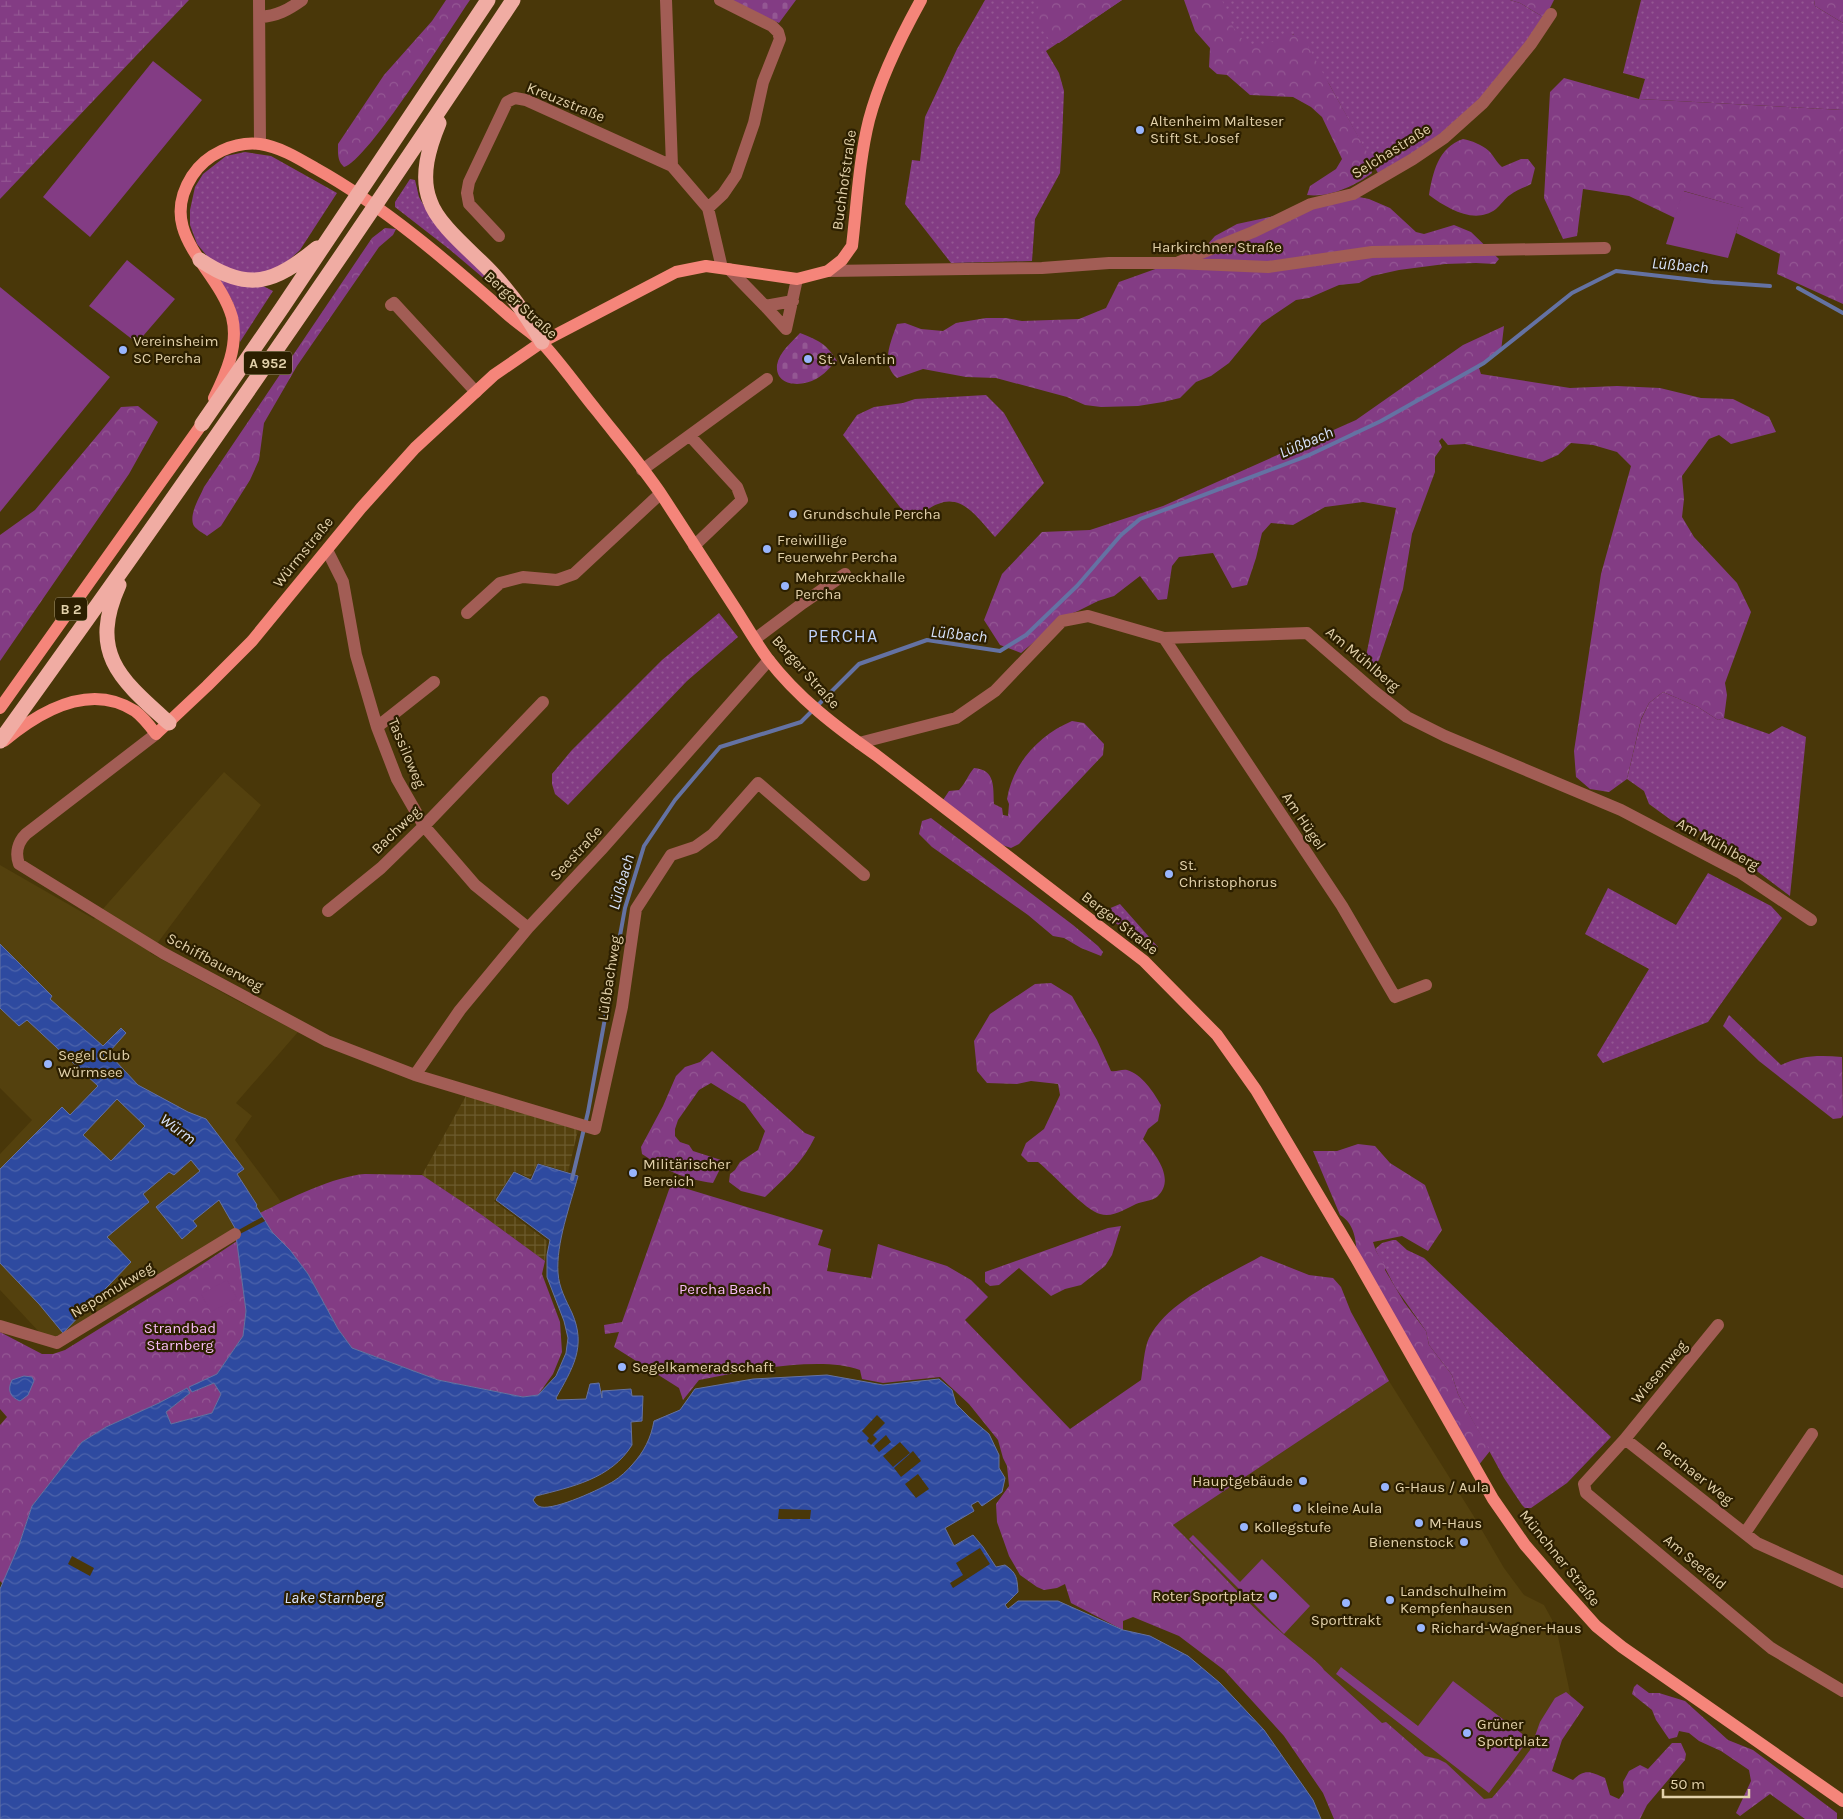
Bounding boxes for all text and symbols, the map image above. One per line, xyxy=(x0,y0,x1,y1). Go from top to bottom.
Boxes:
street label: Kreuzstraße xyxy=(524,78,608,126)
place label: Altenheim Malteser Stift St. Josef xyxy=(1150,112,1284,147)
street label: Selchastraße xyxy=(1348,119,1434,183)
marker: Altenheim Malteser Stift St. Josef xyxy=(1134,124,1146,136)
street label: Buchhofstraße xyxy=(828,129,860,231)
street label: Harkirchner Straße xyxy=(1152,238,1282,256)
water label: Lüßbach xyxy=(1651,253,1709,277)
street label: Berger Straße xyxy=(481,267,561,343)
place label: Vereinsheim SC Percha xyxy=(133,332,218,367)
marker: Vereinsheim SC Percha xyxy=(117,344,129,356)
place label: St. Valentin xyxy=(818,350,895,368)
road number: A 952 xyxy=(244,352,292,374)
marker: St. Valentin xyxy=(802,353,814,365)
water label: Lüßbach xyxy=(1276,422,1336,462)
place label: Grundschule Percha xyxy=(803,505,941,523)
marker: Grundschule Percha xyxy=(787,508,799,520)
street label: Würmstraße xyxy=(269,513,337,591)
place label: Freiwillige Feuerwehr Percha xyxy=(777,531,897,566)
marker: Freiwillige Feuerwehr Percha xyxy=(761,543,773,555)
place label: Mehrzweckhalle Percha xyxy=(795,568,905,603)
marker: Mehrzweckhalle Percha xyxy=(779,580,791,592)
road number: B 2 xyxy=(55,598,87,620)
water label: Lüßbach xyxy=(930,622,988,646)
street label: Am Mühlberg xyxy=(1322,623,1404,696)
district label: PERCHA xyxy=(808,625,878,647)
street label: Berger Straße xyxy=(768,632,844,712)
street label: Tassiloweg xyxy=(384,715,430,791)
street label: Am Hügel xyxy=(1278,789,1330,853)
street label: Bachweg xyxy=(368,802,425,858)
street label: Am Mühlberg xyxy=(1674,814,1763,874)
street label: Seestraße xyxy=(546,822,606,884)
water label: Lüßbach xyxy=(604,852,638,912)
place label: St. Christophorus xyxy=(1179,856,1277,891)
marker: St. Christophorus xyxy=(1163,868,1175,880)
street label: Berger Straße xyxy=(1078,887,1162,959)
street label: Schiffbauerweg xyxy=(164,929,267,995)
street label: Lüßbachweg xyxy=(593,933,625,1022)
place label: Segel Club Würmsee xyxy=(58,1046,130,1081)
marker: Segel Club Würmsee xyxy=(42,1058,54,1070)
water label: Würm xyxy=(156,1109,200,1149)
place label: Militärischer Bereich xyxy=(643,1155,731,1190)
marker: Militärischer Bereich xyxy=(627,1167,639,1179)
street label: Nepomukweg xyxy=(67,1258,157,1322)
park label: Percha Beach xyxy=(679,1280,771,1298)
park label: Strandbad Starnberg xyxy=(144,1319,216,1354)
street label: Wiesenweg xyxy=(1627,1336,1691,1407)
place label: Segelkameradschaft xyxy=(632,1358,774,1376)
marker: Segelkameradschaft xyxy=(616,1361,628,1373)
street label: Perchaer Weg xyxy=(1653,1438,1737,1509)
place label: Hauptgebäude xyxy=(1192,1472,1293,1490)
marker: Hauptgebäude xyxy=(1297,1475,1309,1487)
place label: G-Haus / Aula xyxy=(1395,1478,1489,1496)
marker: G-Haus / Aula xyxy=(1379,1481,1391,1493)
place label: kleine Aula xyxy=(1307,1499,1382,1517)
marker: kleine Aula xyxy=(1291,1502,1303,1514)
street label: Münchner Straße xyxy=(1516,1506,1604,1610)
place label: M-Haus xyxy=(1429,1514,1482,1532)
marker: M-Haus xyxy=(1413,1517,1425,1529)
place label: Kollegstufe xyxy=(1254,1518,1331,1536)
marker: Kollegstufe xyxy=(1238,1521,1250,1533)
street label: Am Seefeld xyxy=(1660,1530,1730,1594)
place label: Bienenstock xyxy=(1369,1533,1454,1551)
marker: Bienenstock xyxy=(1458,1536,1470,1548)
place label: Landschulheim Kempfenhausen xyxy=(1400,1582,1513,1617)
place label: Roter Sportplatz xyxy=(1152,1587,1263,1605)
water label: Lake Starnberg xyxy=(284,1588,385,1607)
marker: Roter Sportplatz xyxy=(1267,1590,1279,1602)
marker: Landschulheim Kempfenhausen xyxy=(1384,1594,1396,1606)
marker: Sporttrakt xyxy=(1340,1597,1352,1609)
place label: Sporttrakt xyxy=(1311,1611,1382,1629)
place label: Richard-Wagner-Haus xyxy=(1431,1619,1582,1637)
marker: Richard-Wagner-Haus xyxy=(1415,1622,1427,1634)
place label: Grüner Sportplatz xyxy=(1477,1715,1548,1750)
marker: Grüner Sportplatz xyxy=(1461,1727,1473,1739)
scale bar xyxy=(1663,1766,1749,1798)
text: 50 m xyxy=(1670,1775,1705,1793)

